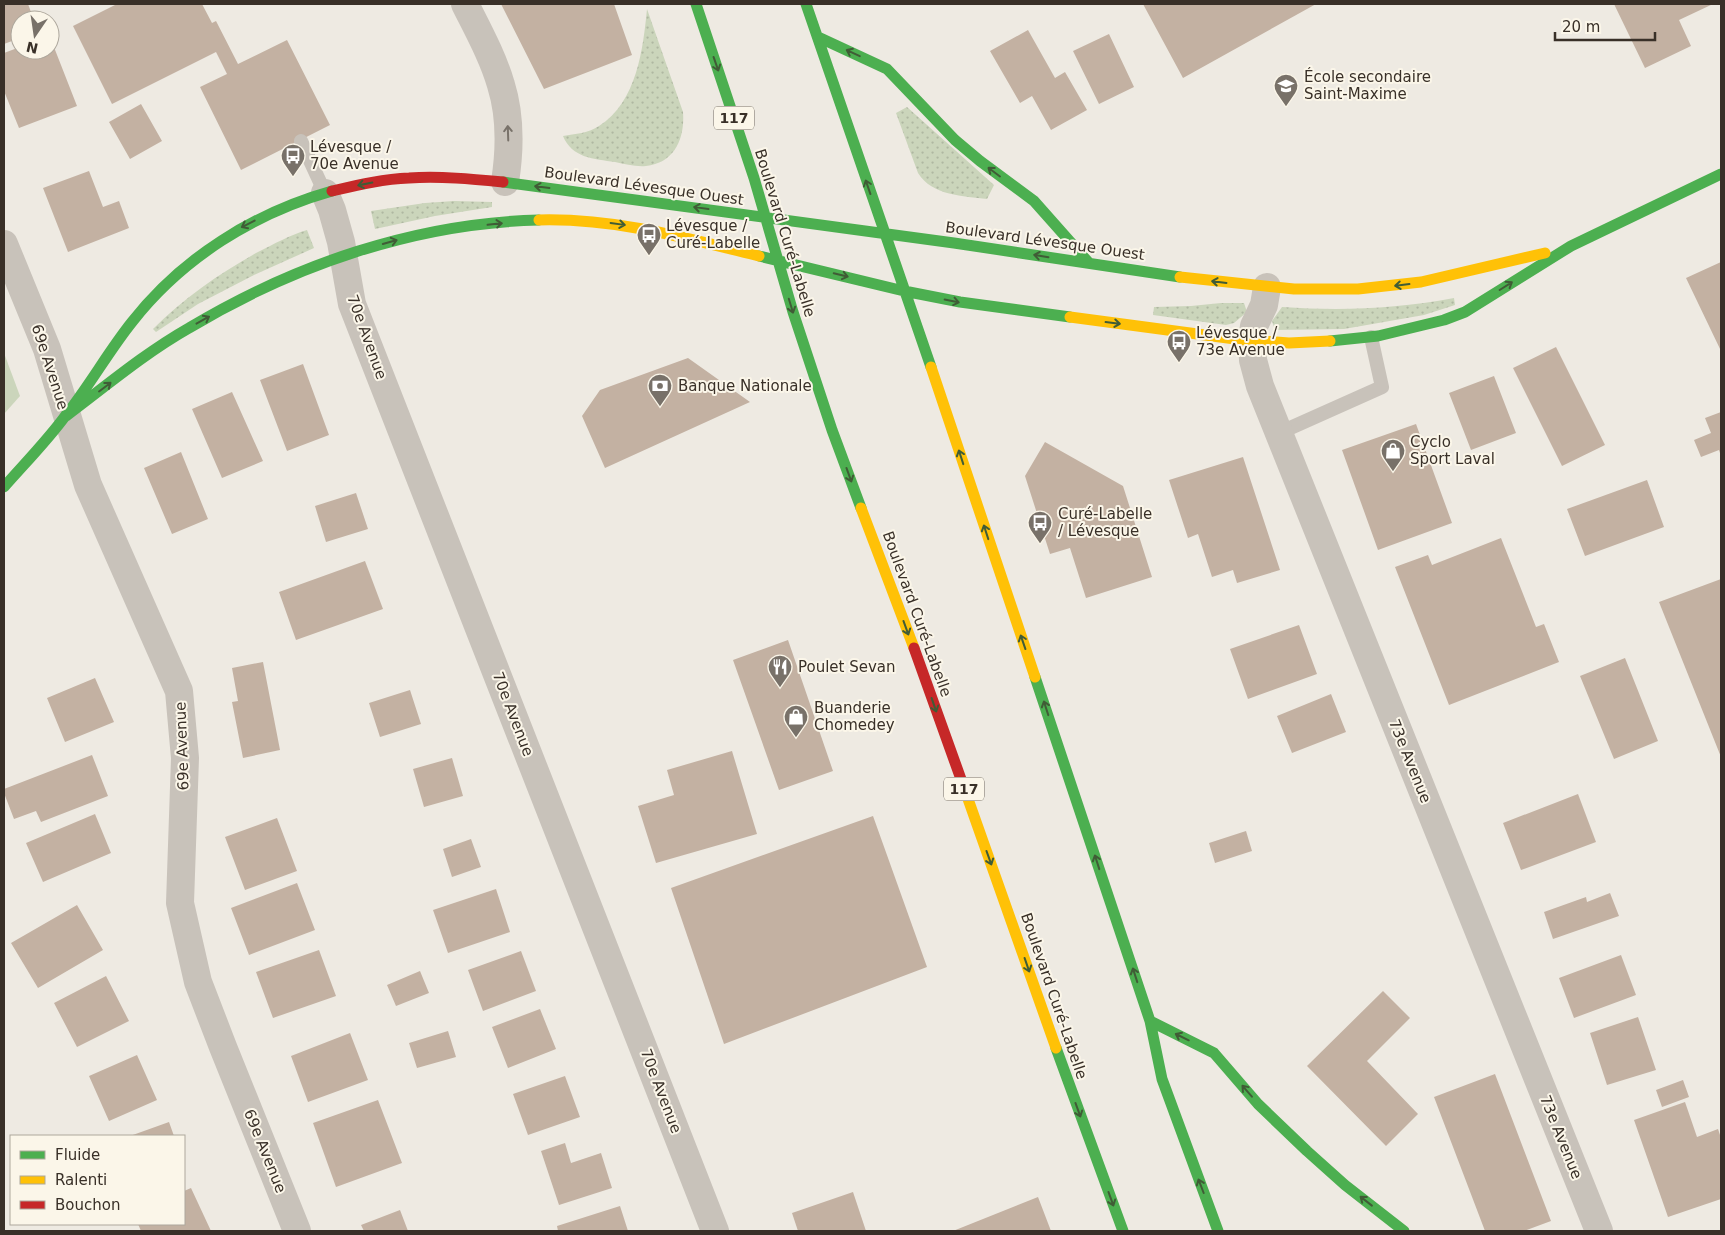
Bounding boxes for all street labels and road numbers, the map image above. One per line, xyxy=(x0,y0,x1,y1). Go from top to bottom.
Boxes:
road number: 117 xyxy=(714,106,754,130)
street label: Boulevard Curé-Labelle xyxy=(751,147,819,319)
street label: Boulevard Lévesque Ouest xyxy=(543,163,745,209)
street label: Boulevard Lévesque Ouest xyxy=(944,218,1146,264)
street label: 70e Avenue xyxy=(343,292,391,382)
street label: 69e Avenue xyxy=(28,322,72,412)
street label: Boulevard Curé-Labelle xyxy=(879,529,955,699)
street label: 70e Avenue xyxy=(489,669,537,759)
street label: 69e Avenue xyxy=(171,701,193,791)
street label: 73e Avenue xyxy=(1385,716,1435,806)
road number: 117 xyxy=(944,778,984,801)
street label: Boulevard Curé-Labelle xyxy=(1017,910,1091,1082)
street label: 70e Avenue xyxy=(637,1046,685,1136)
street label: 73e Avenue xyxy=(1536,1092,1586,1182)
street label: 69e Avenue xyxy=(240,1106,290,1196)

